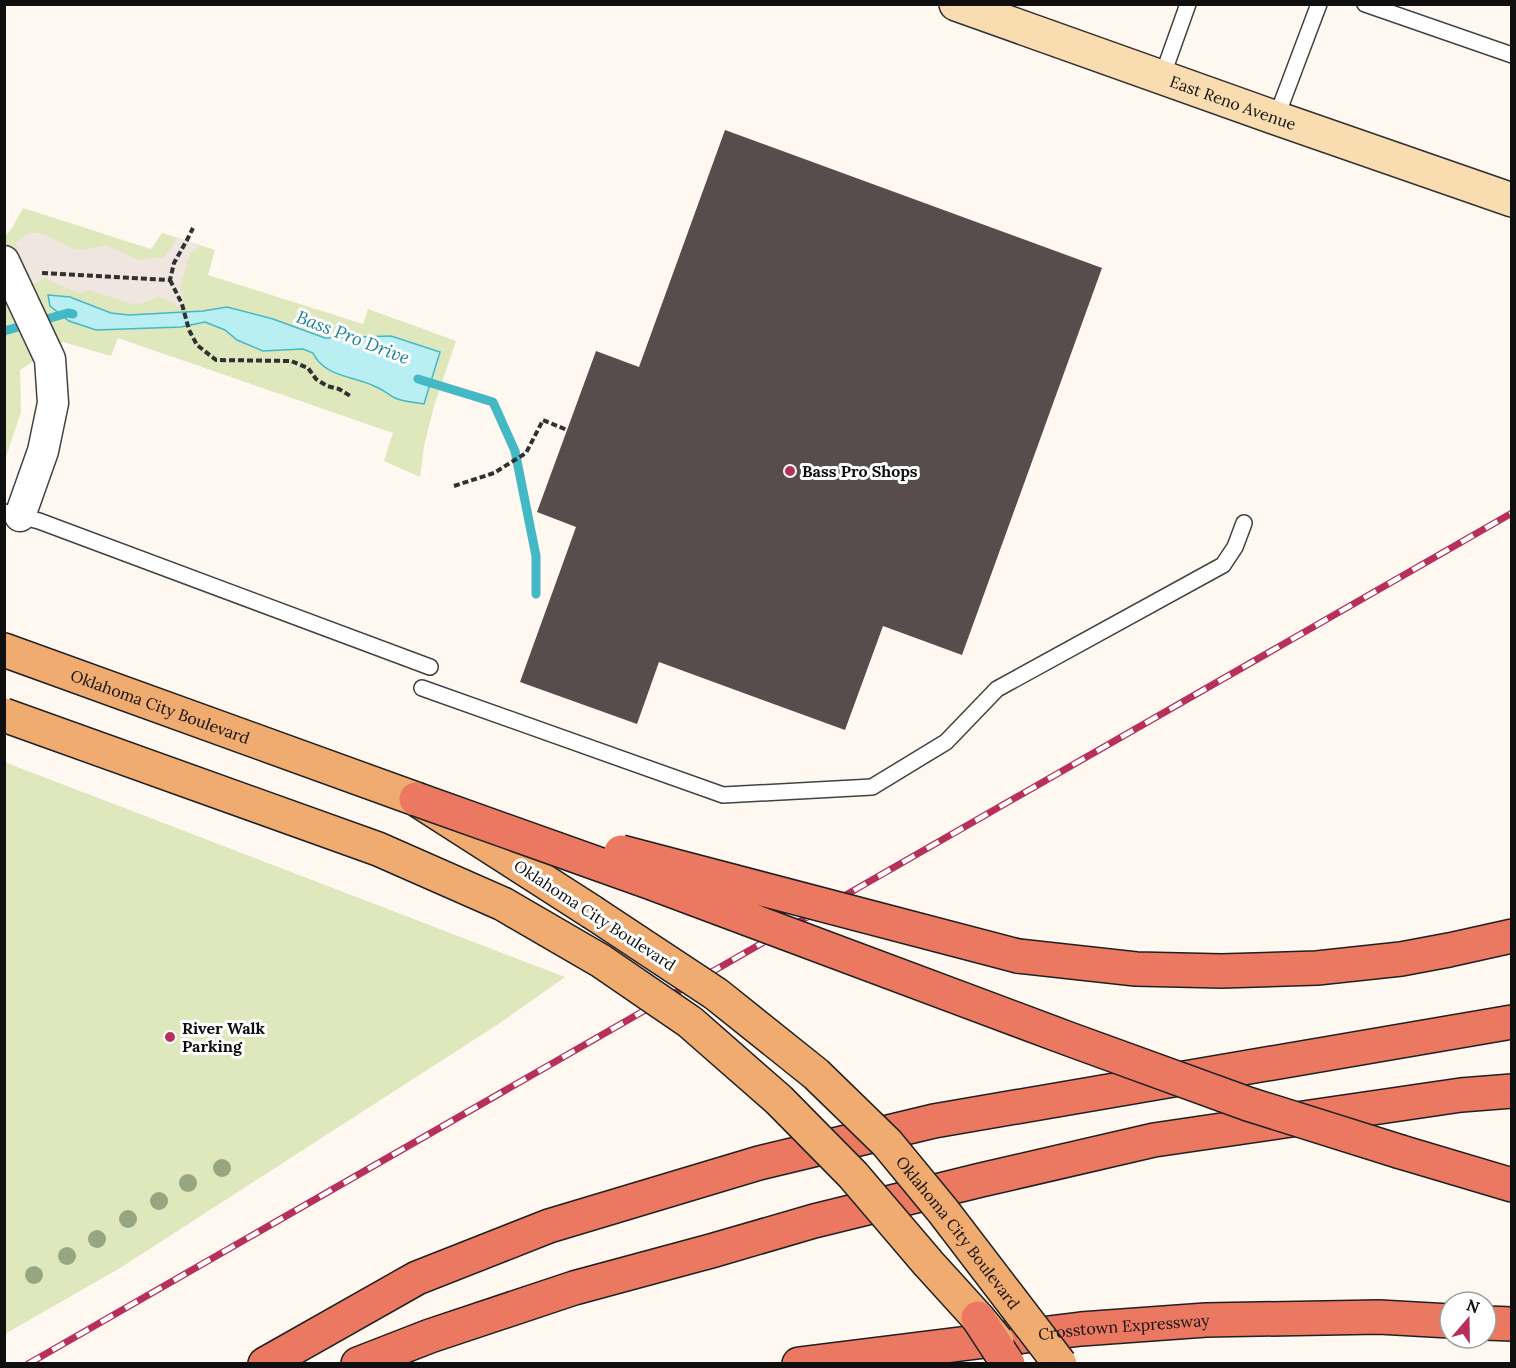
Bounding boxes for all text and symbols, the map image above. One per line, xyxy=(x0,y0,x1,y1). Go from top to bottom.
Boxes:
street label: East Reno Avenue xyxy=(1167,71,1299,134)
water label: Bass Pro Drive xyxy=(293,305,413,369)
place label: Bass Pro Shops xyxy=(802,461,918,481)
marker: Bass Pro Shops xyxy=(783,464,797,478)
street label: Oklahoma City Boulevard xyxy=(68,665,253,748)
street label: Oklahoma City Boulevard xyxy=(510,855,680,975)
place label: River Walk Parking xyxy=(182,1018,266,1056)
marker: River Walk Parking xyxy=(163,1030,177,1044)
street label: Oklahoma City Boulevard xyxy=(892,1152,1025,1313)
north arrow xyxy=(1438,1290,1498,1350)
text: N xyxy=(1464,1294,1482,1317)
street label: Crosstown Expressway xyxy=(1037,1310,1211,1344)

